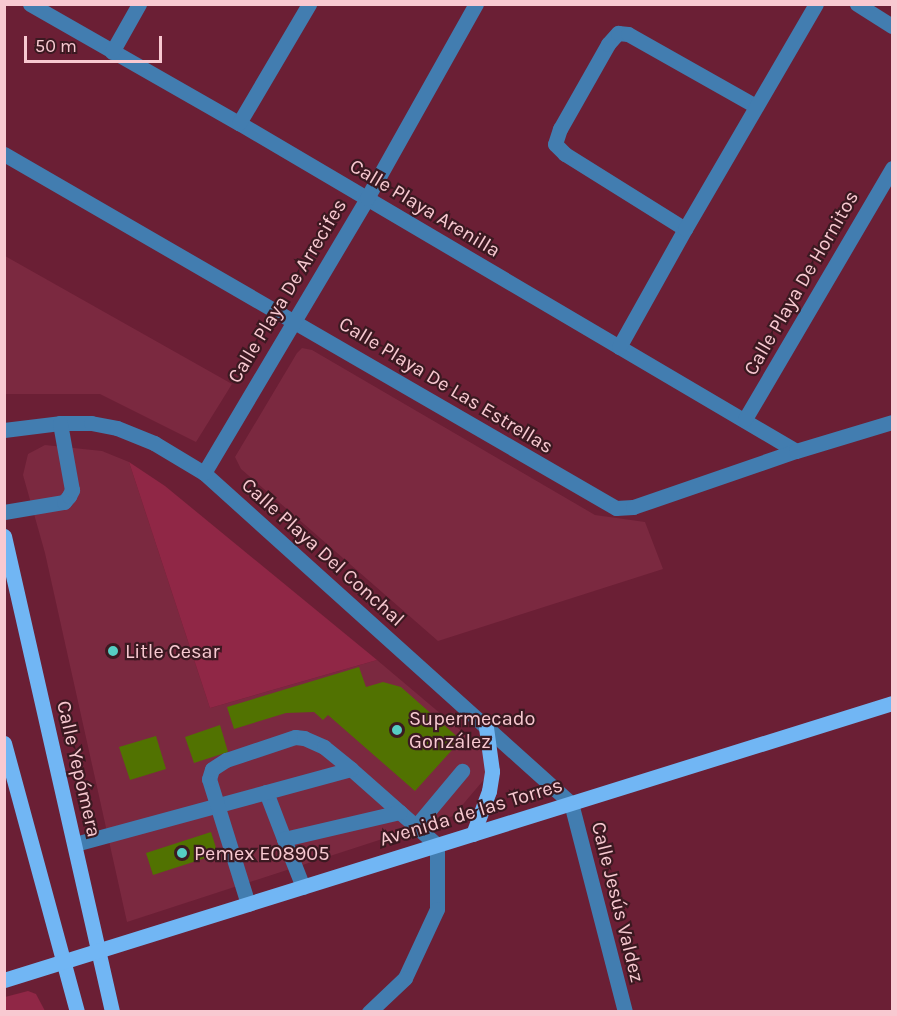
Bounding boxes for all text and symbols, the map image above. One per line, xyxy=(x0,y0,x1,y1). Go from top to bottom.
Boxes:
scale bar xyxy=(27,24,165,62)
text: 50 m xyxy=(35,35,77,57)
street label: Calle Playa Arenilla xyxy=(345,154,505,262)
street label: Calle Playa De Hornitos xyxy=(738,187,864,379)
street label: Calle Playa De Arrecifes xyxy=(222,195,352,387)
street label: Calle Playa De Las Estrellas xyxy=(335,311,557,459)
street label: Calle Playa Del Conchal xyxy=(237,473,409,631)
place label: Litle Cesar xyxy=(125,639,220,663)
marker: Litle Cesar xyxy=(106,644,120,658)
street label: Calle Yepómera xyxy=(52,698,106,840)
place label: Supermecado González xyxy=(409,706,535,753)
marker: Supermecado González xyxy=(390,723,404,737)
street label: Avenida de las Torres xyxy=(376,773,566,851)
street label: Calle Jesús Valdez xyxy=(586,819,650,985)
place label: Pemex E08905 xyxy=(194,841,329,865)
marker: Pemex E08905 xyxy=(175,846,189,860)

